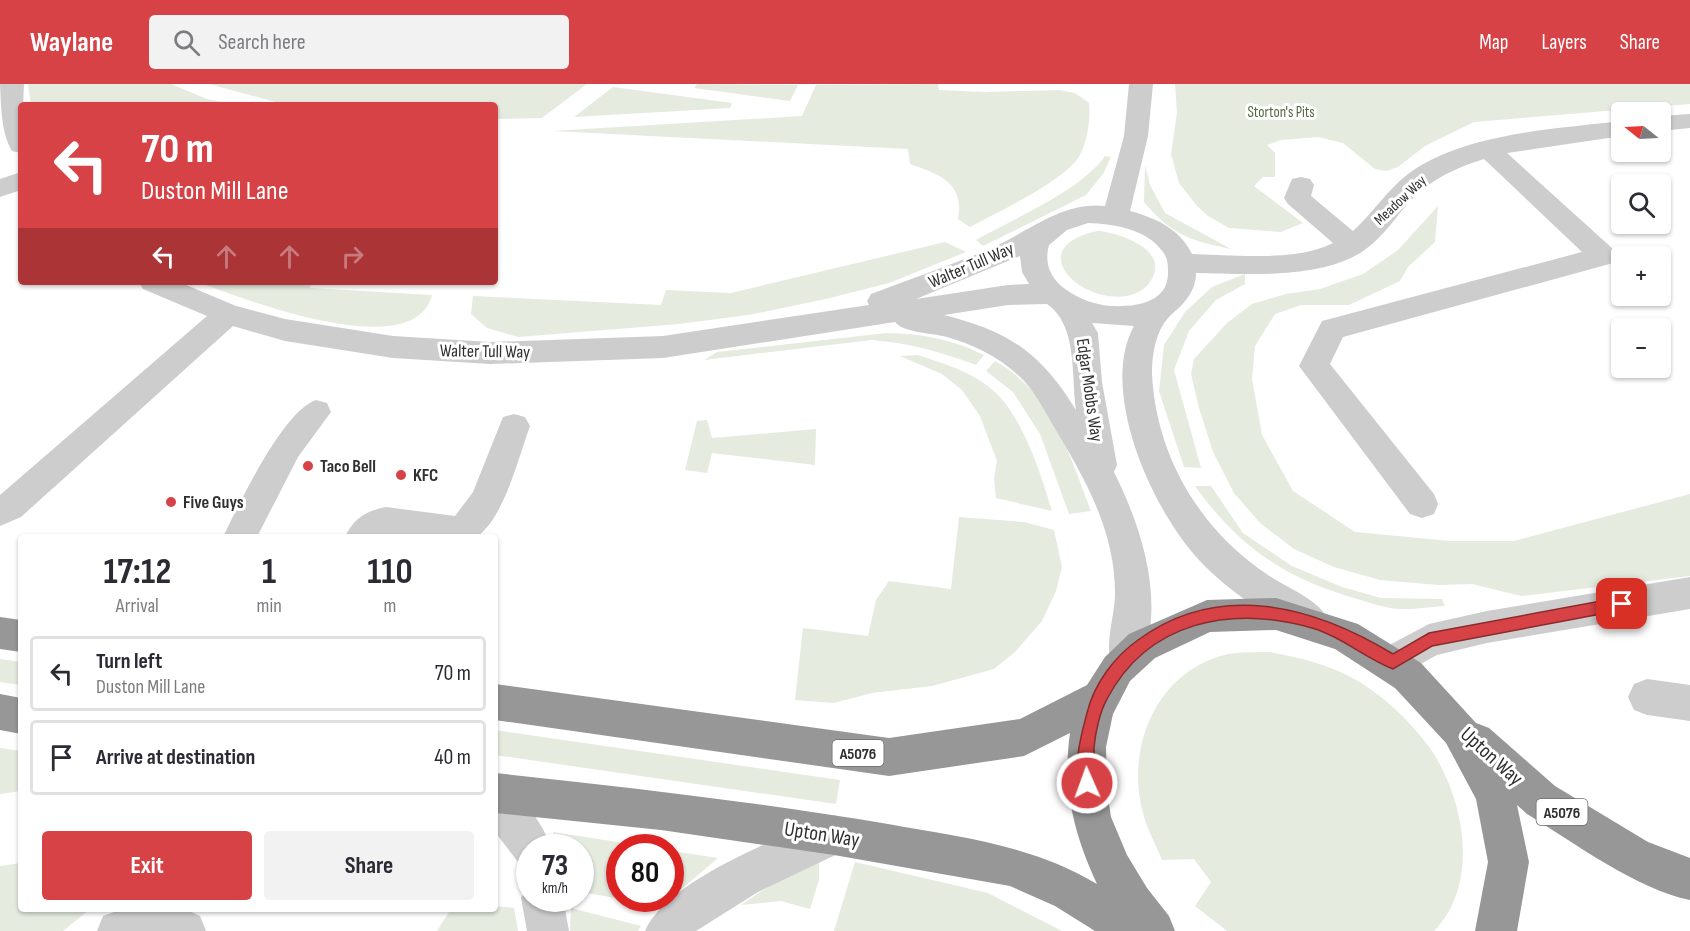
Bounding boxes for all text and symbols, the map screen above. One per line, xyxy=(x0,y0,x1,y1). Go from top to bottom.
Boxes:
search box xyxy=(149,15,569,69)
text: Waylane xyxy=(30,26,113,59)
icon: search xyxy=(170,26,203,59)
text: Search here xyxy=(218,29,306,56)
text: Map xyxy=(1479,30,1508,55)
text: Layers xyxy=(1541,30,1587,55)
text: Share xyxy=(1620,30,1660,55)
north arrow xyxy=(1611,102,1671,162)
map controls xyxy=(1611,102,1671,378)
park label: Storton's Pits xyxy=(1247,103,1315,122)
text: 70 m xyxy=(141,124,214,175)
icon: left xyxy=(42,126,120,204)
street label: Meadow Way xyxy=(1370,171,1431,229)
button: search xyxy=(1611,174,1671,234)
text: Duston Mill Lane xyxy=(141,175,289,207)
street label: Walter Tull Way xyxy=(926,238,1017,293)
icon: left xyxy=(147,240,180,273)
icon: ahead xyxy=(210,240,243,273)
icon: ahead xyxy=(273,240,306,273)
icon: right xyxy=(336,240,369,273)
button: + xyxy=(1611,246,1671,306)
button: − xyxy=(1611,318,1671,378)
street label: Edgar Mobbs Way xyxy=(1072,337,1107,443)
street label: Walter Tull Way xyxy=(440,340,530,363)
place label: Taco Bell xyxy=(320,456,376,477)
marker: Taco Bell xyxy=(301,459,315,473)
place label: KFC xyxy=(413,465,438,486)
marker: KFC xyxy=(394,468,408,482)
place label: Five Guys xyxy=(183,492,244,513)
marker: Five Guys xyxy=(164,495,178,509)
text: 17:12 xyxy=(103,551,171,594)
text: 1 xyxy=(262,551,276,594)
text: 110 xyxy=(367,551,413,594)
pin xyxy=(1596,578,1647,629)
icon: arrive xyxy=(1605,587,1638,620)
text: Arrival xyxy=(116,594,159,618)
text: min xyxy=(257,594,282,618)
text: m xyxy=(383,594,396,618)
text: Turn left xyxy=(96,648,162,675)
icon: left xyxy=(45,657,78,690)
text: 70 m xyxy=(435,660,471,687)
text: Duston Mill Lane xyxy=(96,675,205,699)
street label: Upton Way xyxy=(1455,722,1528,791)
road number: A5076 xyxy=(832,740,884,766)
icon: arrive xyxy=(45,741,78,774)
text: Arrive at destination xyxy=(96,744,255,771)
text: 40 m xyxy=(434,744,471,771)
position arrow xyxy=(1055,751,1119,815)
road number: A5076 xyxy=(1536,799,1588,825)
street label: Upton Way xyxy=(783,816,861,853)
button: Exit xyxy=(42,831,252,900)
button: Share xyxy=(264,831,474,900)
speed limit sign: 80 xyxy=(606,834,684,912)
text: 73 xyxy=(542,848,568,884)
text: km/h xyxy=(542,879,568,898)

